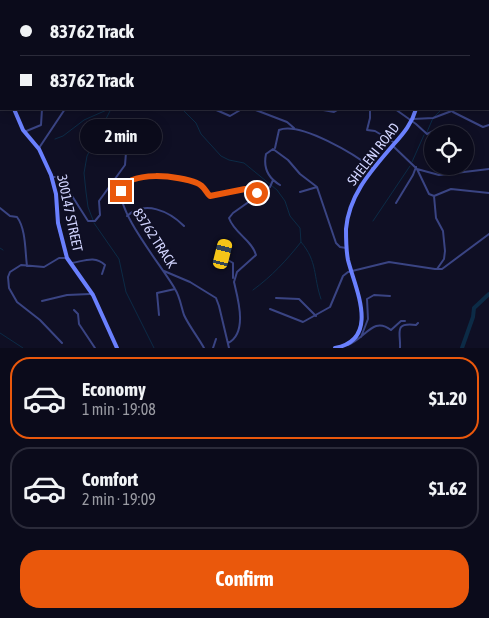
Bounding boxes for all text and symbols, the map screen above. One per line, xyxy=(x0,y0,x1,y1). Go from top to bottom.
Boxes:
text: 83762 Track xyxy=(50,20,134,42)
text: 83762 Track xyxy=(50,69,134,91)
callout: 2 min xyxy=(80,119,162,154)
street label: SHELENI ROAD xyxy=(344,119,402,188)
map controls xyxy=(424,125,474,175)
button: locate xyxy=(424,125,474,175)
text: 2 min xyxy=(105,127,137,145)
street label: 300147 STREET xyxy=(54,173,86,253)
route end xyxy=(110,180,132,202)
route start xyxy=(246,182,268,204)
street label: 83762 TRACK xyxy=(130,205,180,271)
car xyxy=(212,238,233,270)
icon: car xyxy=(22,376,67,421)
text: Economy xyxy=(82,378,146,400)
text: $1.20 xyxy=(429,387,467,409)
text: 1 min · 19:08 xyxy=(82,400,156,418)
icon: car xyxy=(22,466,67,511)
text: Comfort xyxy=(82,468,138,490)
text: $1.62 xyxy=(429,477,467,499)
text: 2 min · 19:09 xyxy=(82,490,156,508)
button: Confirm xyxy=(20,550,469,608)

